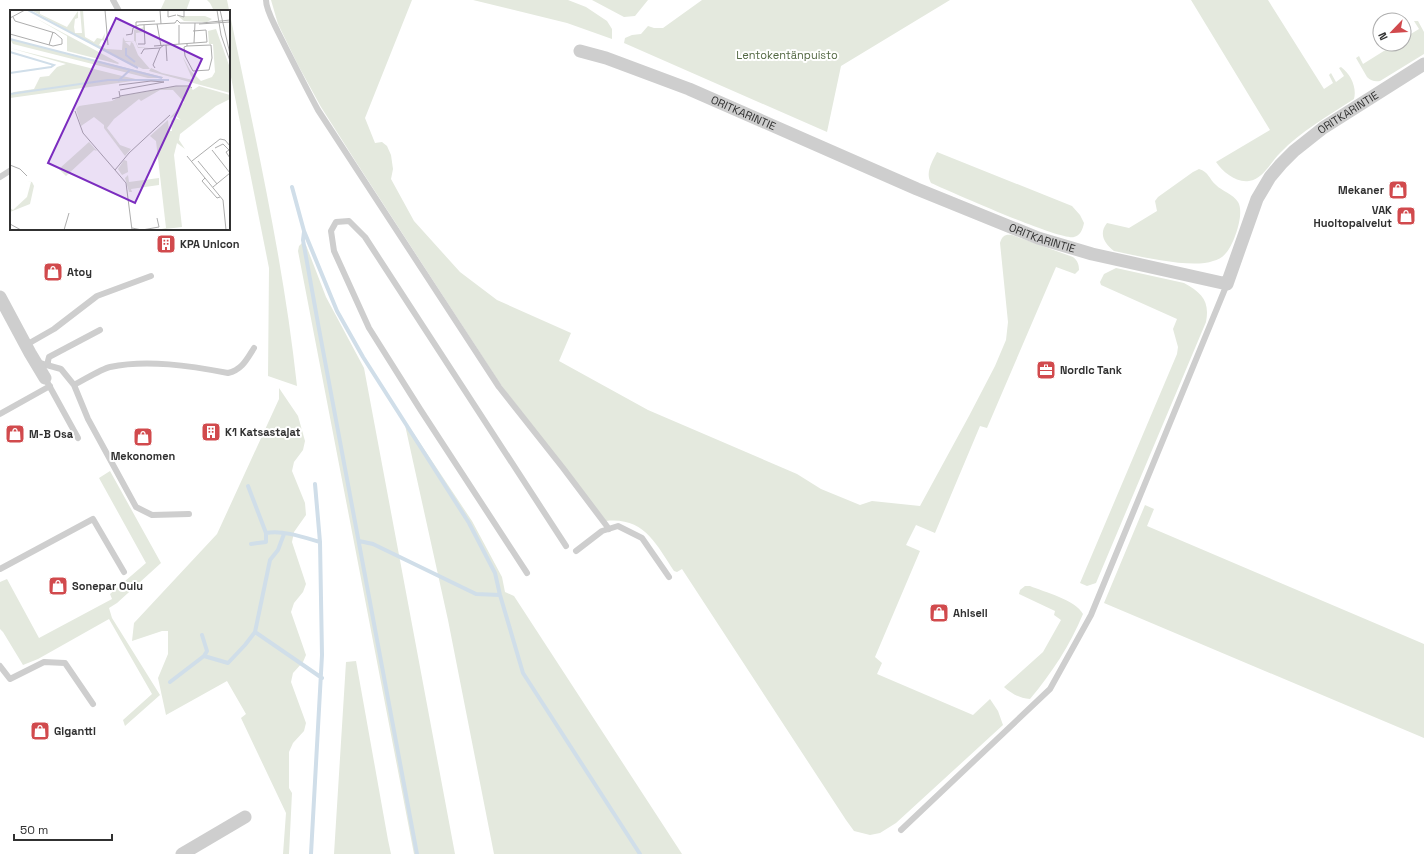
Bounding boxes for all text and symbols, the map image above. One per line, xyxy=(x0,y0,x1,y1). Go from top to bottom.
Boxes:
inset map xyxy=(10,10,230,230)
north arrow xyxy=(1372,12,1412,52)
text: N xyxy=(1375,30,1391,43)
park label: Lentokentänpuisto xyxy=(736,48,838,62)
street label: ORITKARINTIE xyxy=(1314,88,1381,137)
street label: ORITKARINTIE xyxy=(709,93,778,133)
shop icon: Mekaner xyxy=(1387,179,1409,201)
place label: Mekaner xyxy=(1338,183,1385,197)
place label: VAK Huoltopalvelut xyxy=(1314,203,1392,230)
shop icon: VAK Huoltopalvelut xyxy=(1395,205,1417,227)
street label: ORITKARINTIE xyxy=(1007,220,1077,256)
building icon: KPA Unicon xyxy=(155,233,177,255)
place label: KPA Unicon xyxy=(180,237,240,251)
shop icon: Atoy xyxy=(42,261,64,283)
place label: Atoy xyxy=(67,265,92,279)
office icon: Nordic Tank xyxy=(1035,359,1057,381)
place label: Nordic Tank xyxy=(1060,363,1123,377)
building icon: K1 Katsastajat xyxy=(200,421,222,443)
shop icon: M-B Osa xyxy=(4,423,26,445)
place label: K1 Katsastajat xyxy=(225,425,301,439)
shop icon: Mekonomen xyxy=(132,426,154,448)
place label: M-B Osa xyxy=(29,427,74,441)
place label: Mekonomen xyxy=(111,449,176,463)
shop icon: Sonepar Oulu xyxy=(47,575,69,597)
place label: Sonepar Oulu xyxy=(72,579,143,593)
shop icon: Ahlsell xyxy=(928,602,950,624)
place label: Ahlsell xyxy=(953,606,988,620)
shop icon: Gigantti xyxy=(29,720,51,742)
place label: Gigantti xyxy=(54,724,96,738)
scale bar xyxy=(14,816,112,842)
text: 50 m xyxy=(20,822,48,838)

